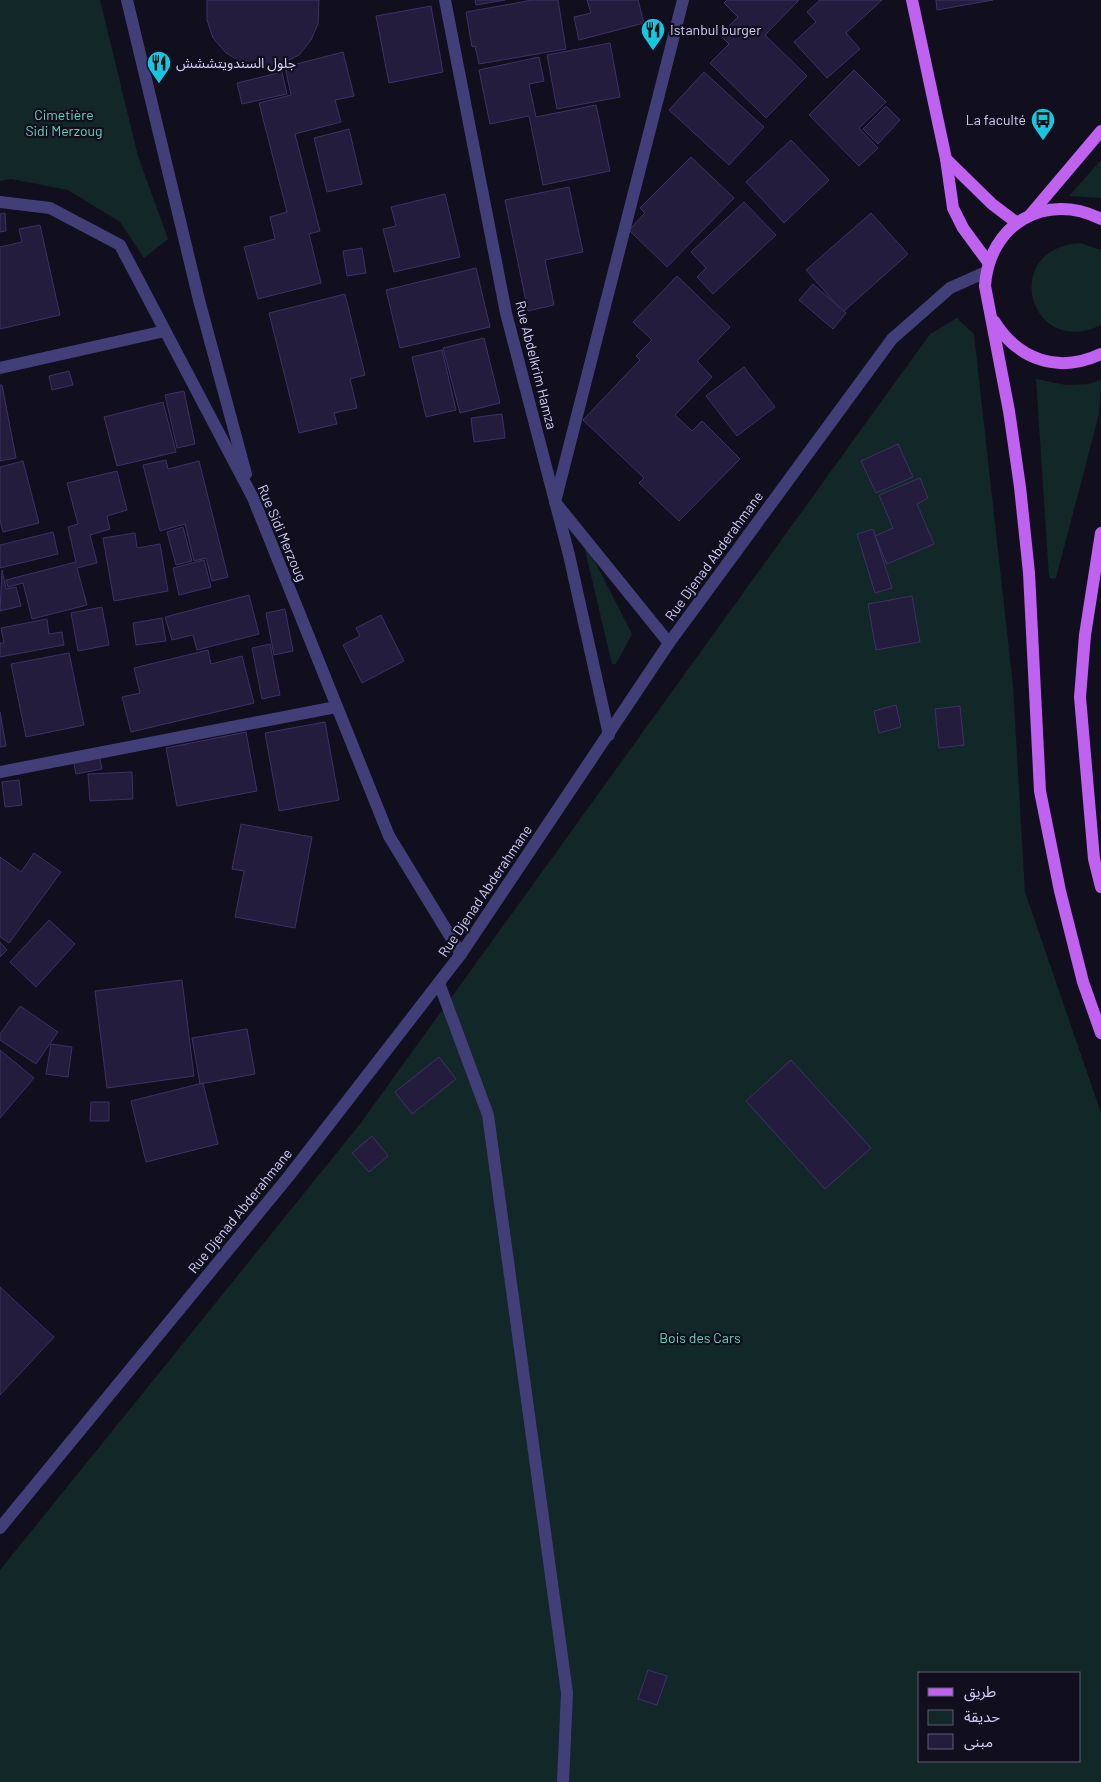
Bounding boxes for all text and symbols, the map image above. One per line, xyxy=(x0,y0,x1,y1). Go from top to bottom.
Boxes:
restaurant icon: Istanbul burger xyxy=(640,17,666,51)
place label: Istanbul burger xyxy=(670,21,761,38)
restaurant icon: جلول السندويتششش xyxy=(146,50,172,84)
place label: جلول السندويتششش xyxy=(176,54,296,72)
park label: Cimetière Sidi Merzoug xyxy=(25,106,103,139)
bus stop icon: La faculté xyxy=(1030,107,1056,141)
place label: La faculté xyxy=(966,111,1026,128)
street label: Rue Abdelkrim Hamza xyxy=(512,299,561,431)
street label: Rue Sidi Merzoug xyxy=(254,482,311,584)
street label: Rue Djenad Abderahmane xyxy=(661,488,766,624)
street label: Rue Djenad Abderahmane xyxy=(434,821,535,960)
street label: Rue Djenad Abderahmane xyxy=(184,1145,295,1276)
park label: Bois des Cars xyxy=(659,1329,741,1346)
legend xyxy=(918,1672,1081,1762)
text: طريق xyxy=(964,1682,996,1702)
text: حديقة xyxy=(964,1707,1000,1725)
text: مبنى xyxy=(964,1732,993,1751)

